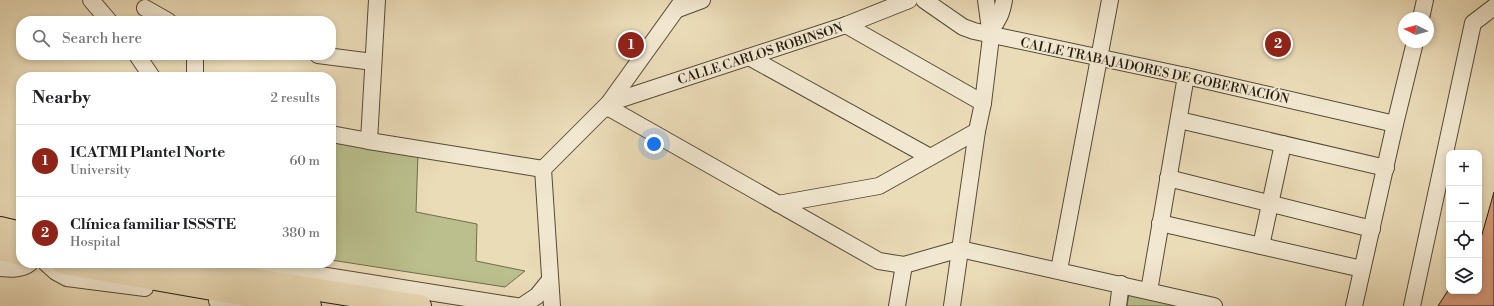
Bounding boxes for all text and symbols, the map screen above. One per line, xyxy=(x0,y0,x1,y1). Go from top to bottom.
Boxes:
north arrow xyxy=(1398,12,1434,48)
search box xyxy=(16,16,336,60)
street label: CALLE CARLOS ROBINSON xyxy=(676,20,845,88)
icon: search xyxy=(30,27,52,49)
text: Search here xyxy=(62,29,142,48)
pin: 2 xyxy=(1265,29,1291,59)
pin: 1 xyxy=(618,30,644,60)
street label: CALLE TRABAJADORES DE GOBERNACIÓN xyxy=(1019,34,1291,107)
text: Nearby xyxy=(32,87,91,109)
text: 2 results xyxy=(271,90,320,106)
your location xyxy=(644,134,664,154)
text: ICATMI Plantel Norte xyxy=(70,143,225,162)
map controls xyxy=(1446,150,1482,294)
button: + xyxy=(1446,150,1482,186)
text: 1 xyxy=(42,153,48,169)
text: 60 m xyxy=(289,153,320,169)
text: University xyxy=(70,162,131,178)
button: − xyxy=(1446,186,1482,222)
text: Clínica familiar ISSSTE xyxy=(70,215,236,234)
button: locate xyxy=(1446,222,1482,258)
text: 2 xyxy=(41,225,49,241)
text: 380 m xyxy=(282,225,320,241)
text: Hospital xyxy=(70,234,120,250)
button: layers xyxy=(1446,258,1482,294)

